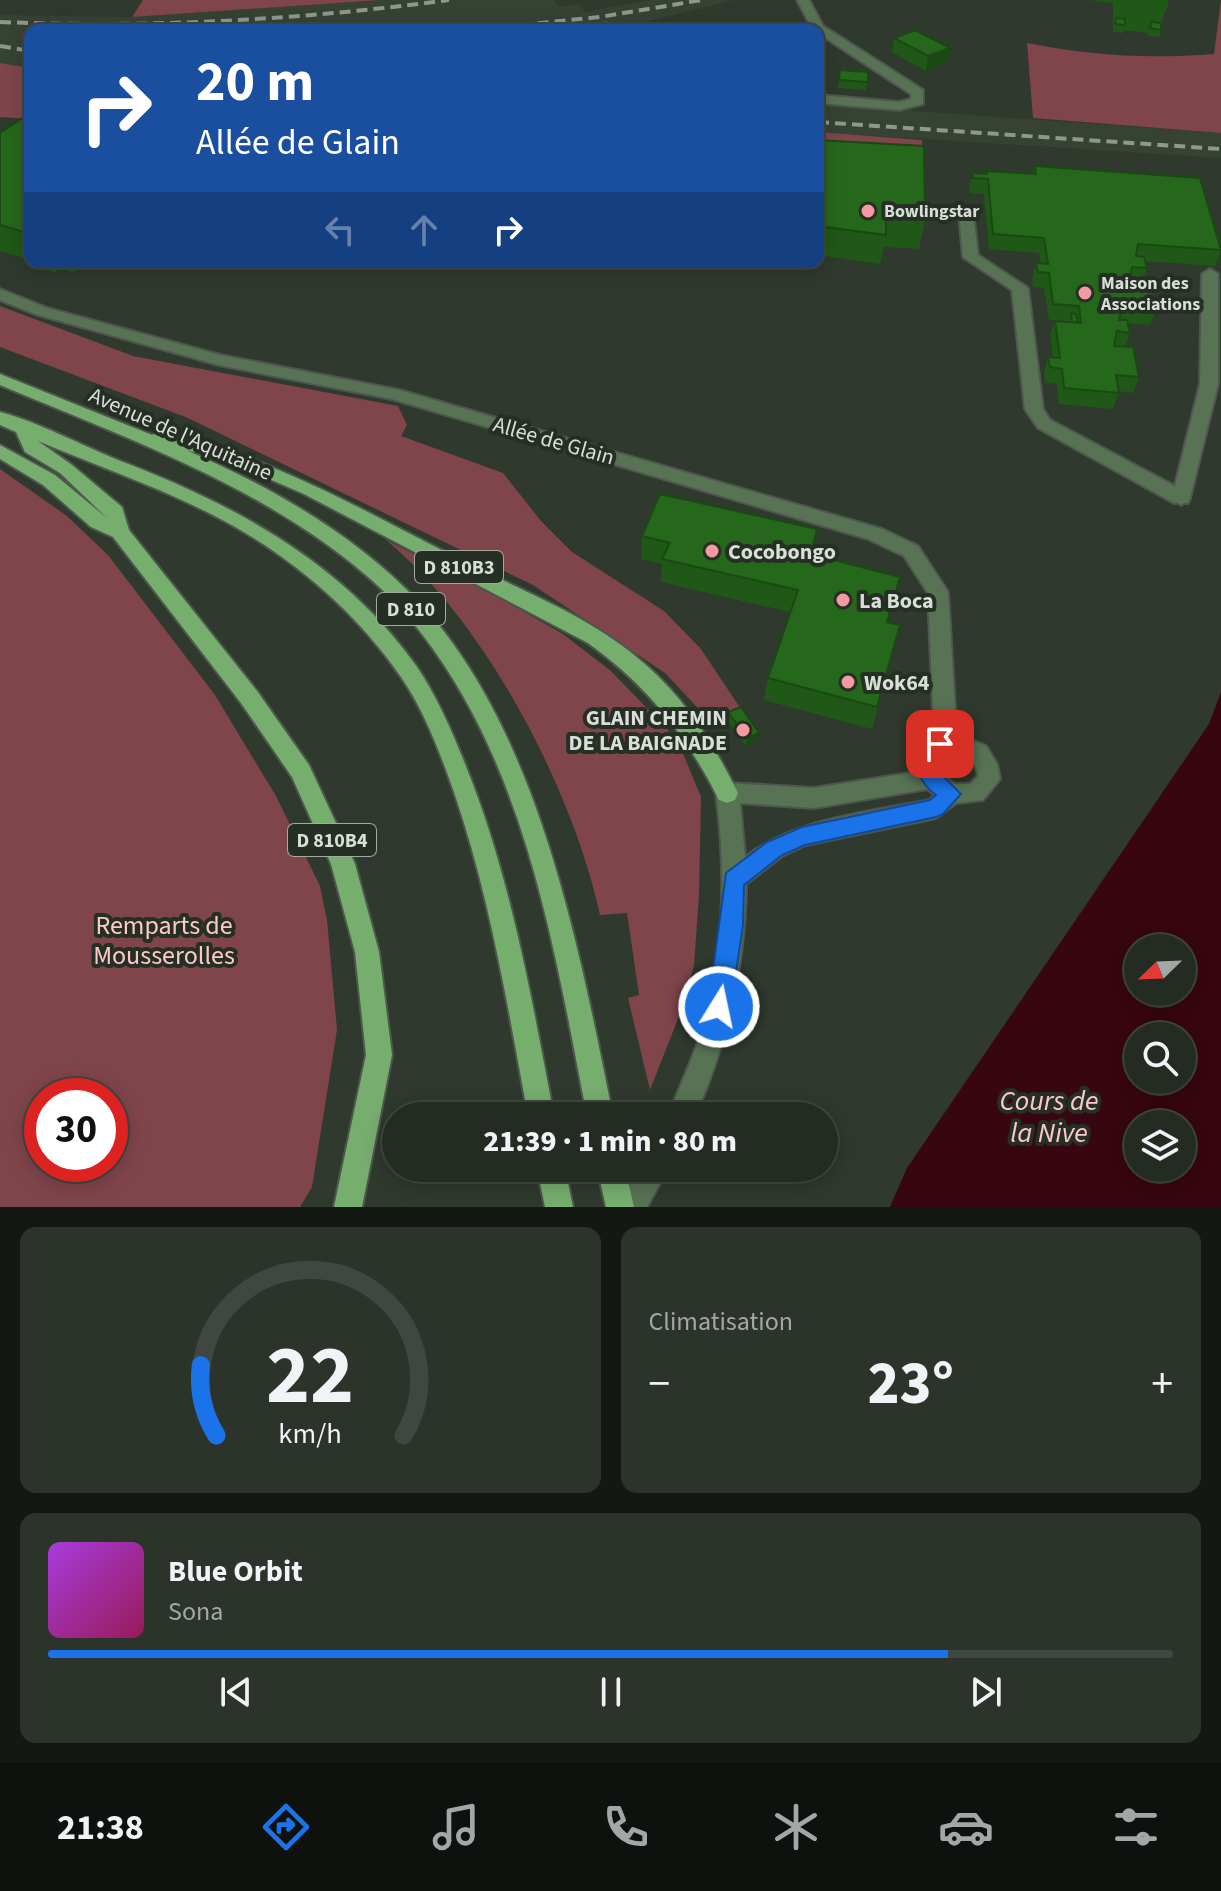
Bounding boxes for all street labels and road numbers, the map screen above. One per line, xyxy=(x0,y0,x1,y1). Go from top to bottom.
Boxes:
street label: Avenue de l'Aquitaine xyxy=(84,379,277,489)
street label: Allée de Glain xyxy=(489,408,618,474)
road number: D 810B3 xyxy=(415,551,503,583)
road number: D 810 xyxy=(377,593,445,625)
road number: D 810B4 xyxy=(288,824,376,856)

